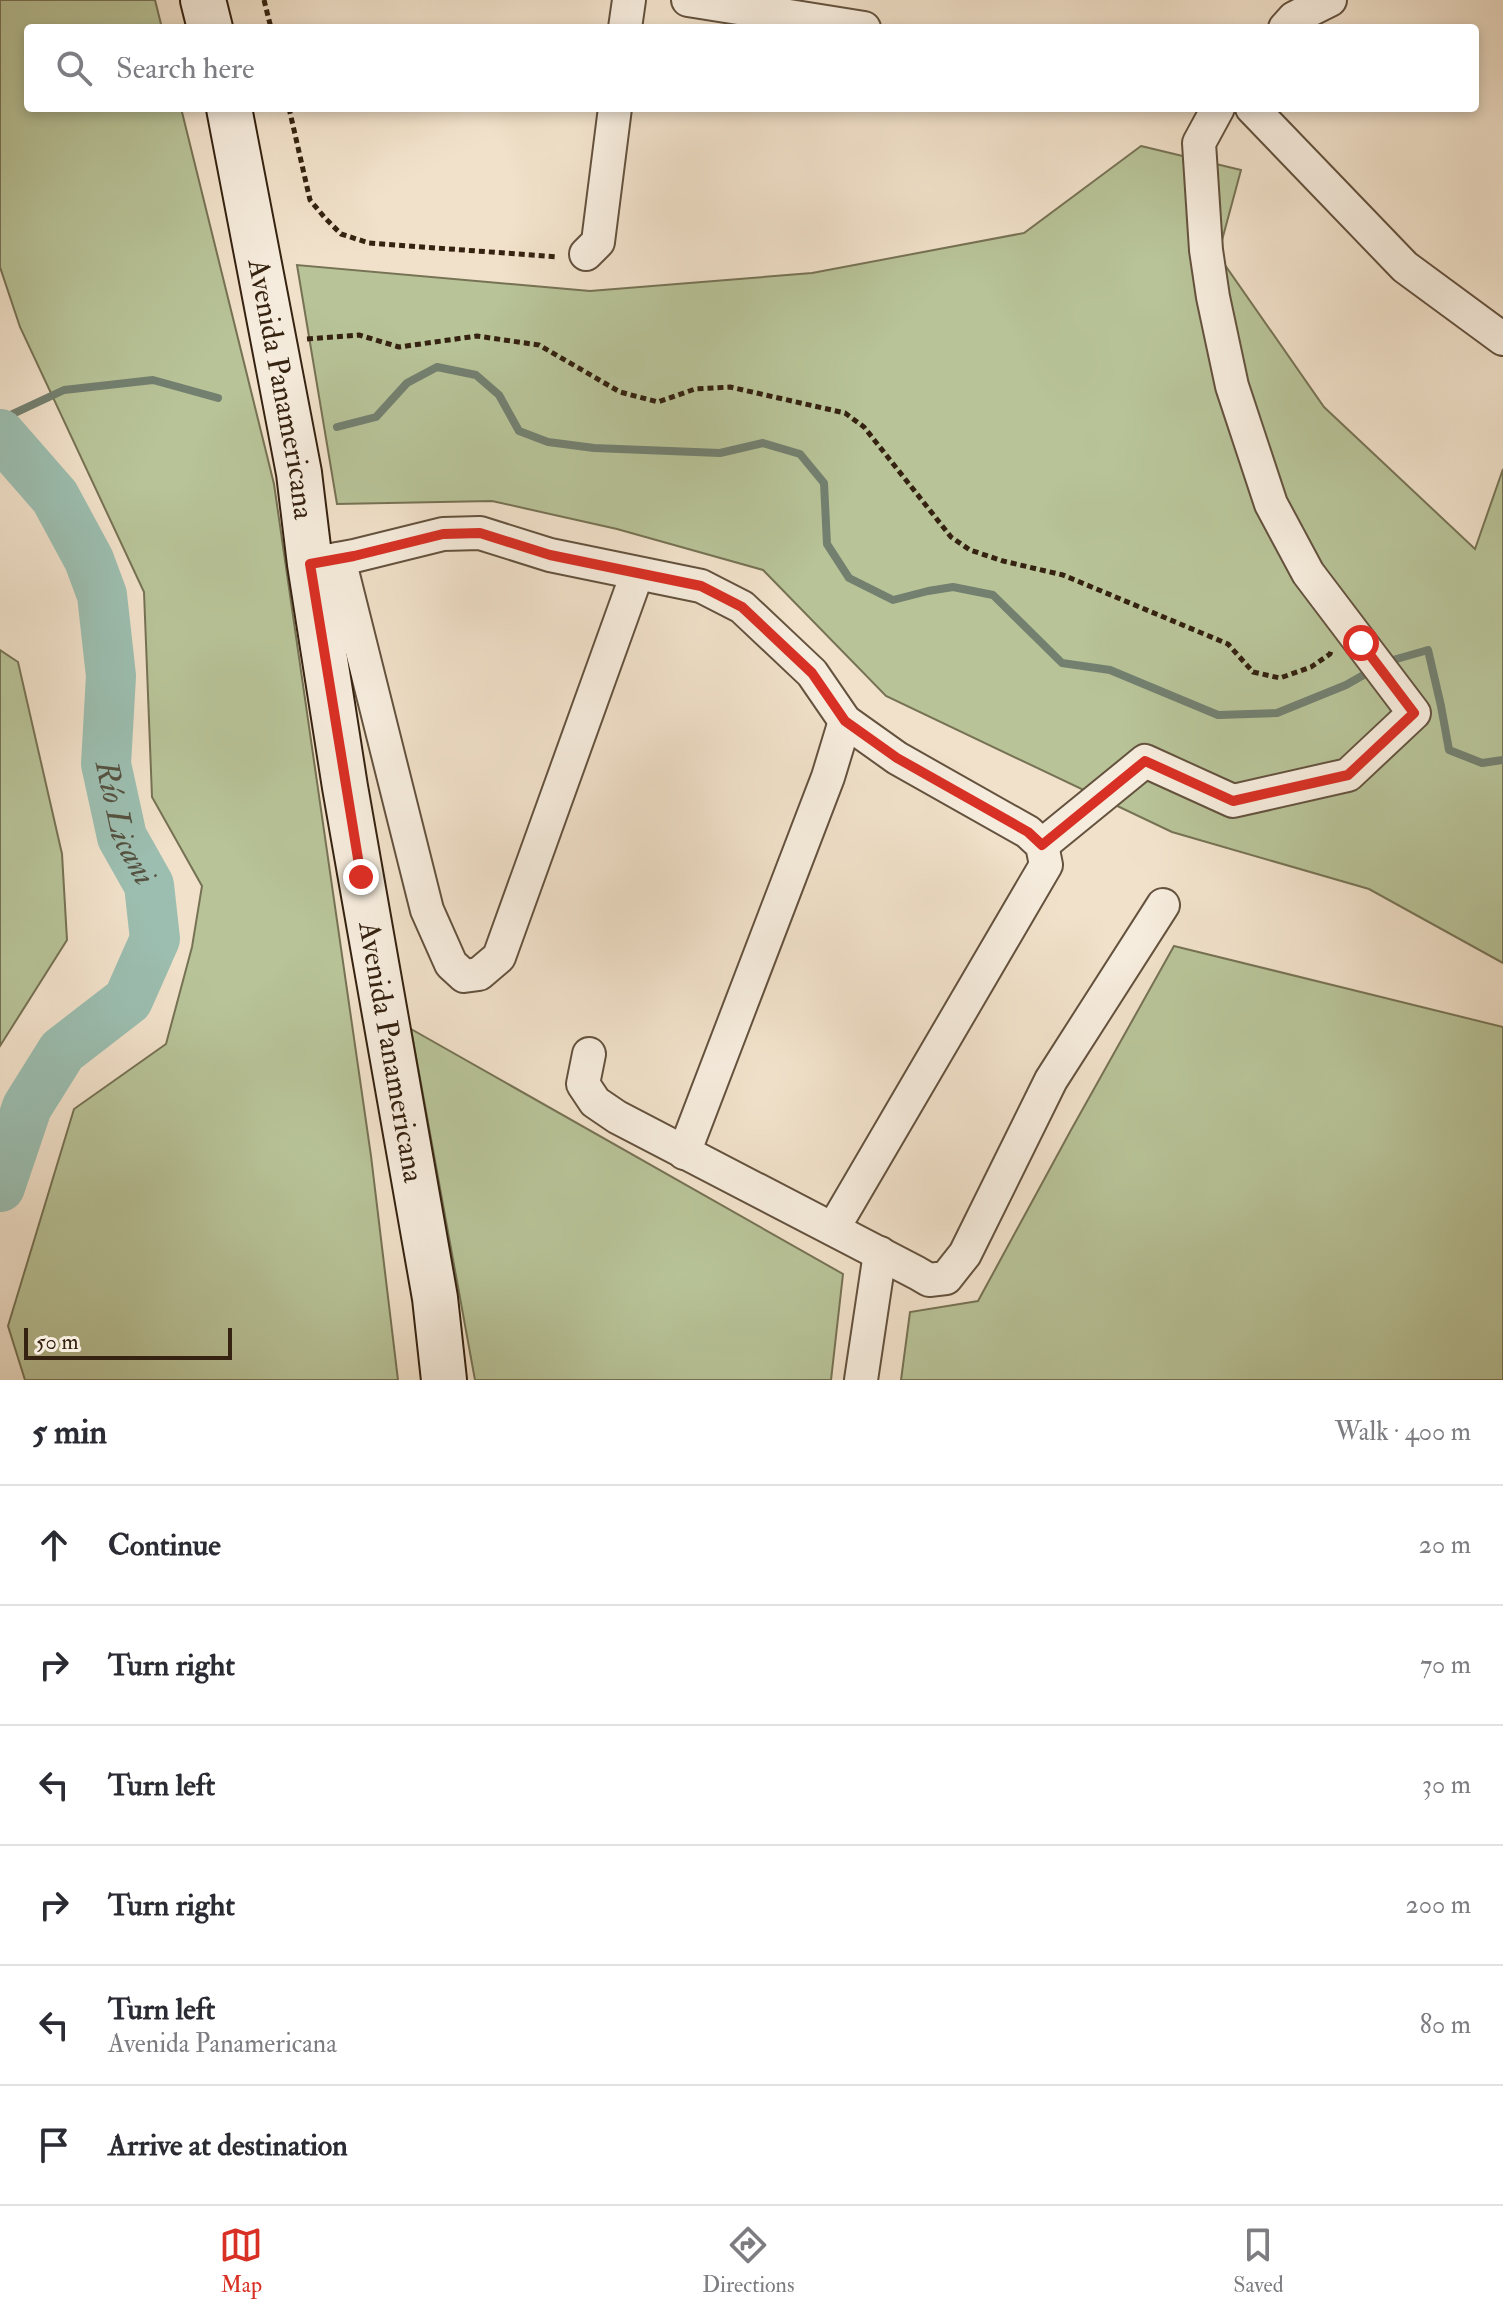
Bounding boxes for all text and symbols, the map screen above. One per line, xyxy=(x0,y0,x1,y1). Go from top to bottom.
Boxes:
search box xyxy=(24,24,1479,112)
icon: search xyxy=(52,46,96,90)
text: Search here xyxy=(116,50,255,87)
street label: Avenida Panamericana xyxy=(240,255,323,522)
route start xyxy=(1343,625,1379,661)
water label: Río Licani xyxy=(86,756,165,892)
route end xyxy=(343,859,379,895)
street label: Avenida Panamericana xyxy=(350,918,433,1186)
scale bar xyxy=(24,1324,232,1360)
text: 50 m xyxy=(36,1328,78,1356)
text: 5 min xyxy=(32,1411,107,1454)
text: Walk · 400 m xyxy=(1335,1416,1471,1448)
icon: ahead xyxy=(32,1523,76,1567)
text: Continue xyxy=(108,1527,221,1564)
text: 20 m xyxy=(1419,1529,1471,1561)
icon: right xyxy=(32,1643,76,1687)
text: Turn right xyxy=(108,1647,235,1684)
text: 70 m xyxy=(1420,1649,1471,1681)
icon: left xyxy=(32,1763,76,1807)
text: Turn left xyxy=(108,1767,215,1804)
text: 30 m xyxy=(1422,1769,1471,1801)
icon: right xyxy=(32,1883,76,1927)
text: Turn right xyxy=(108,1887,235,1924)
text: 200 m xyxy=(1406,1889,1471,1921)
text: Turn left xyxy=(108,1991,215,2028)
icon: left xyxy=(32,2003,76,2047)
text: 80 m xyxy=(1420,2009,1471,2041)
text: Avenida Panamericana xyxy=(108,2028,337,2060)
icon: arrive xyxy=(32,2123,76,2167)
text: Arrive at destination xyxy=(108,2127,348,2164)
tab: Map xyxy=(219,2223,263,2299)
tab: Directions xyxy=(702,2223,795,2299)
tab: Saved xyxy=(1233,2223,1284,2299)

